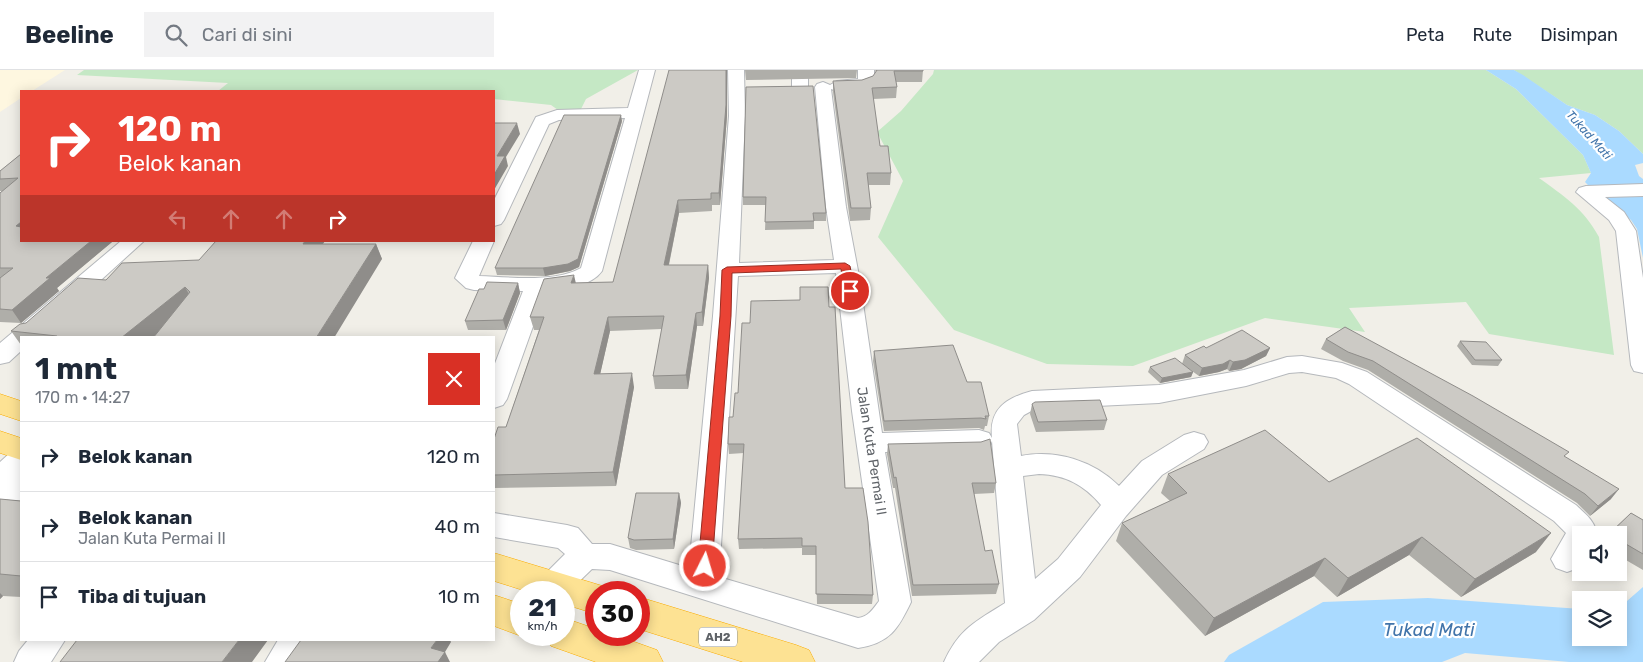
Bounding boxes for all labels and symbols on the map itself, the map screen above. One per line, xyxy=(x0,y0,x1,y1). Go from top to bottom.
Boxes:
water label: Tukad Mati xyxy=(1563,108,1615,163)
pin xyxy=(829,270,871,312)
street label: Jalan Kuta Permai II xyxy=(853,386,890,516)
position arrow xyxy=(678,539,730,591)
speed limit sign: 30 xyxy=(585,581,650,646)
water label: Tukad Mati xyxy=(1383,619,1475,641)
road number: AH2 xyxy=(699,628,737,646)

